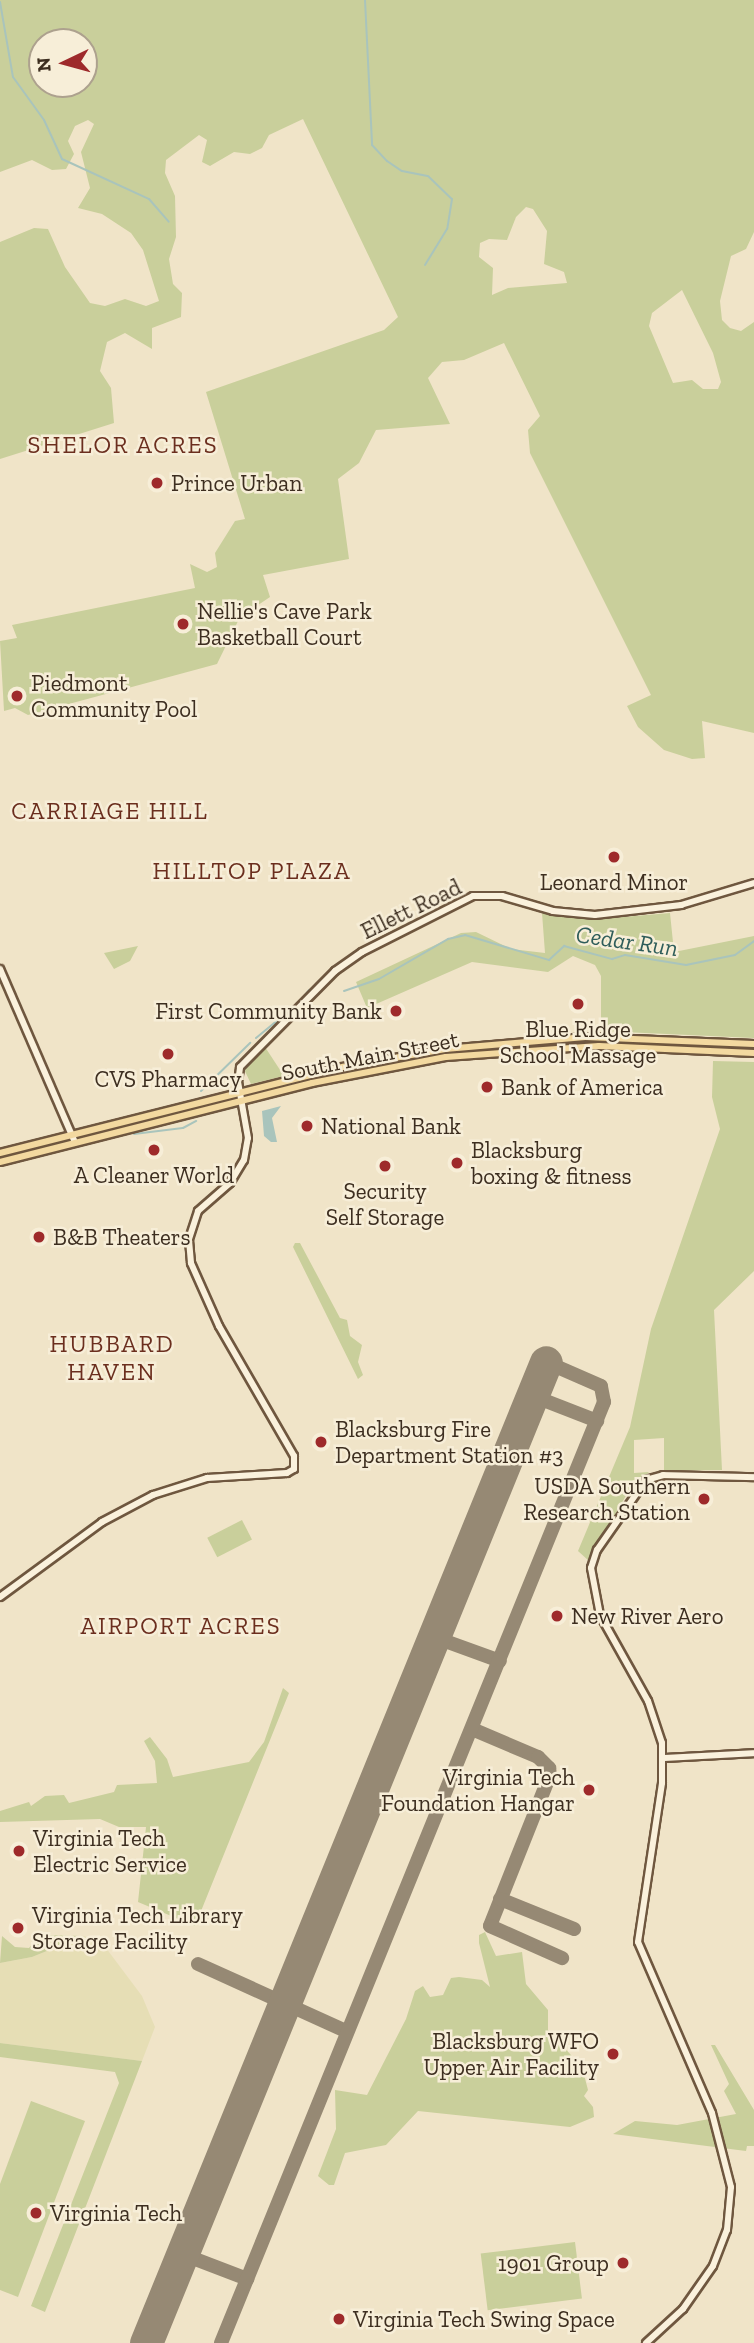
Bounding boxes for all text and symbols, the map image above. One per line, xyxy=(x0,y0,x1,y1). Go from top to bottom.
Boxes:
north arrow xyxy=(28,28,98,98)
text: N xyxy=(31,57,56,73)
district label: SHELOR ACRES xyxy=(29,431,217,459)
place label: Prince Urban xyxy=(171,469,302,497)
marker: Prince Urban xyxy=(149,475,165,491)
place label: Nellie's Cave Park Basketball Court xyxy=(197,597,372,651)
marker: Nellie's Cave Park Basketball Court xyxy=(175,616,191,632)
place label: Piedmont Community Pool xyxy=(31,669,198,723)
marker: Piedmont Community Pool xyxy=(9,688,25,704)
district label: CARRIAGE HILL xyxy=(13,797,207,825)
marker: Leonard Minor xyxy=(606,849,622,865)
district label: HILLTOP PLAZA xyxy=(154,857,350,885)
place label: Leonard Minor xyxy=(540,868,688,896)
street label: Ellett Road xyxy=(356,873,466,945)
water label: Cedar Run xyxy=(574,920,680,962)
marker: Blue Ridge School Massage xyxy=(570,996,586,1012)
place label: First Community Bank xyxy=(155,997,382,1025)
marker: First Community Bank xyxy=(388,1003,404,1019)
place label: Blue Ridge School Massage xyxy=(500,1015,656,1069)
street label: South Main Street xyxy=(279,1025,461,1087)
marker: CVS Pharmacy xyxy=(160,1046,176,1062)
place label: CVS Pharmacy xyxy=(95,1065,241,1093)
place label: Bank of America xyxy=(501,1073,664,1101)
marker: Bank of America xyxy=(479,1079,495,1095)
place label: National Bank xyxy=(321,1112,461,1140)
marker: National Bank xyxy=(299,1118,315,1134)
place label: Blacksburg boxing & fitness xyxy=(471,1136,632,1190)
marker: A Cleaner World xyxy=(146,1142,162,1158)
marker: Blacksburg boxing & fitness xyxy=(449,1155,465,1171)
marker: Security Self Storage xyxy=(377,1158,393,1174)
place label: A Cleaner World xyxy=(73,1161,235,1189)
place label: Security Self Storage xyxy=(326,1177,444,1231)
place label: B&B Theaters xyxy=(53,1223,191,1251)
marker: B&B Theaters xyxy=(31,1229,47,1245)
district label: HUBBARD HAVEN xyxy=(50,1330,174,1386)
place label: Blacksburg Fire Department Station #3 xyxy=(335,1415,563,1469)
marker: Blacksburg Fire Department Station #3 xyxy=(313,1434,329,1450)
place label: USDA Southern Research Station xyxy=(523,1472,690,1526)
marker: USDA Southern Research Station xyxy=(696,1491,712,1507)
place label: New River Aero xyxy=(571,1602,725,1630)
marker: New River Aero xyxy=(549,1608,565,1624)
district label: AIRPORT ACRES xyxy=(82,1612,280,1640)
place label: Virginia Tech Foundation Hangar xyxy=(381,1763,575,1817)
marker: Virginia Tech Foundation Hangar xyxy=(581,1782,597,1798)
place label: Virginia Tech Electric Service xyxy=(33,1824,187,1878)
marker: Virginia Tech Electric Service xyxy=(11,1843,27,1859)
place label: Virginia Tech Library Storage Facility xyxy=(32,1901,243,1955)
marker: Virginia Tech Library Storage Facility xyxy=(10,1920,26,1936)
place label: Blacksburg WFO Upper Air Facility xyxy=(422,2027,599,2081)
marker: Blacksburg WFO Upper Air Facility xyxy=(605,2046,621,2062)
place label: Virginia Tech xyxy=(50,2199,183,2227)
marker: Virginia Tech xyxy=(28,2205,44,2221)
place label: 1901 Group xyxy=(498,2249,609,2277)
marker: 1901 Group xyxy=(615,2255,631,2271)
place label: Virginia Tech Swing Space xyxy=(353,2305,615,2333)
marker: Virginia Tech Swing Space xyxy=(331,2311,347,2327)

